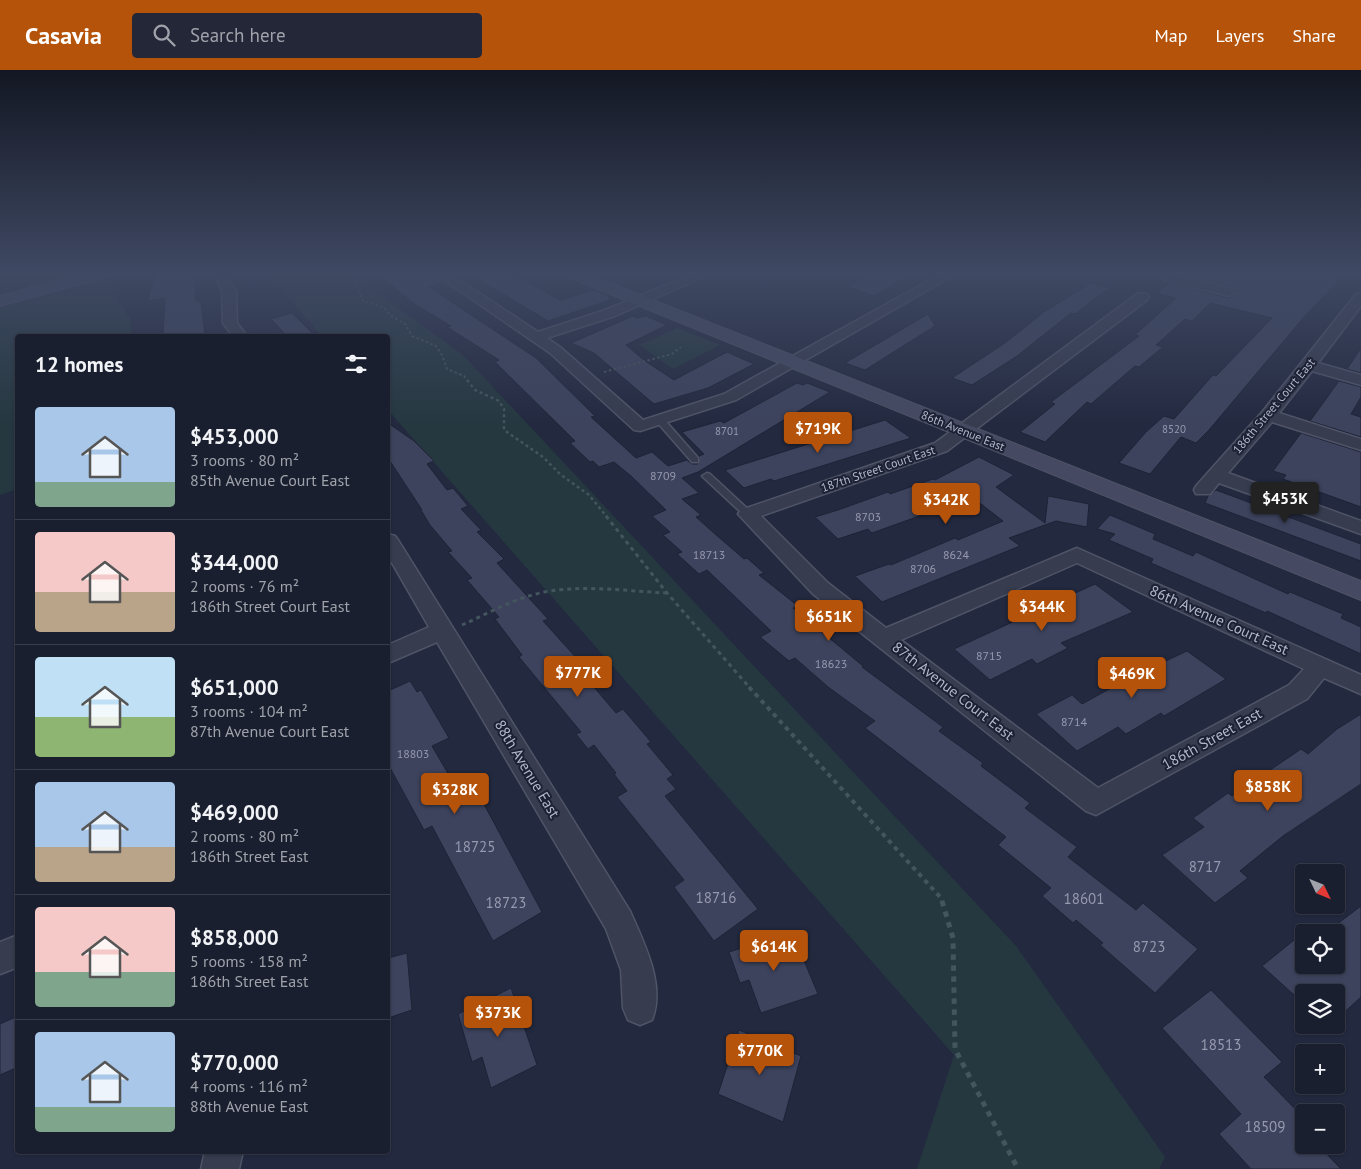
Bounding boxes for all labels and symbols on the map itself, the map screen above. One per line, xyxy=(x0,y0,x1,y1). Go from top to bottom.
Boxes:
street label: 186th Street Court East xyxy=(1229,355,1318,456)
street label: 86th Avenue East xyxy=(919,407,1007,454)
pin: $719K xyxy=(783,412,853,454)
house number: 8520 xyxy=(1162,422,1186,436)
house number: 8701 xyxy=(715,424,739,438)
street label: 187th Street Court East xyxy=(819,442,937,495)
house number: 8709 xyxy=(650,468,676,483)
pin: $342K xyxy=(911,482,981,525)
pin: $453K xyxy=(1250,482,1320,524)
house number: 8703 xyxy=(855,509,881,524)
house number: 18713 xyxy=(693,547,725,562)
house number: 8624 xyxy=(943,547,970,562)
house number: 8706 xyxy=(910,561,936,576)
street label: 86th Avenue Court East xyxy=(1147,580,1291,659)
pin: $344K xyxy=(1007,590,1077,632)
pin: $651K xyxy=(794,600,864,642)
street label: 87th Avenue Court East xyxy=(889,637,1018,744)
house number: 8715 xyxy=(976,648,1002,663)
pin: $777K xyxy=(543,656,613,698)
house number: 18623 xyxy=(815,656,847,671)
pin: $469K xyxy=(1097,656,1167,699)
street label: 186th Street East xyxy=(1159,703,1265,774)
house number: 8714 xyxy=(1061,714,1088,729)
street label: 88th Avenue East xyxy=(491,716,564,821)
house number: 18803 xyxy=(397,746,429,761)
pin: $858K xyxy=(1233,770,1303,812)
pin: $328K xyxy=(420,772,490,815)
house number: 18725 xyxy=(455,837,495,856)
house number: 8717 xyxy=(1189,857,1221,876)
north arrow xyxy=(1295,864,1345,914)
house number: 18716 xyxy=(696,888,736,907)
house number: 18601 xyxy=(1064,889,1104,908)
house number: 18723 xyxy=(486,893,526,912)
pin: $614K xyxy=(739,930,809,972)
house number: 8723 xyxy=(1133,937,1165,956)
pin: $373K xyxy=(463,996,533,1038)
pin: $770K xyxy=(725,1034,795,1076)
house number: 18513 xyxy=(1201,1035,1241,1054)
house number: 18509 xyxy=(1245,1117,1285,1136)

